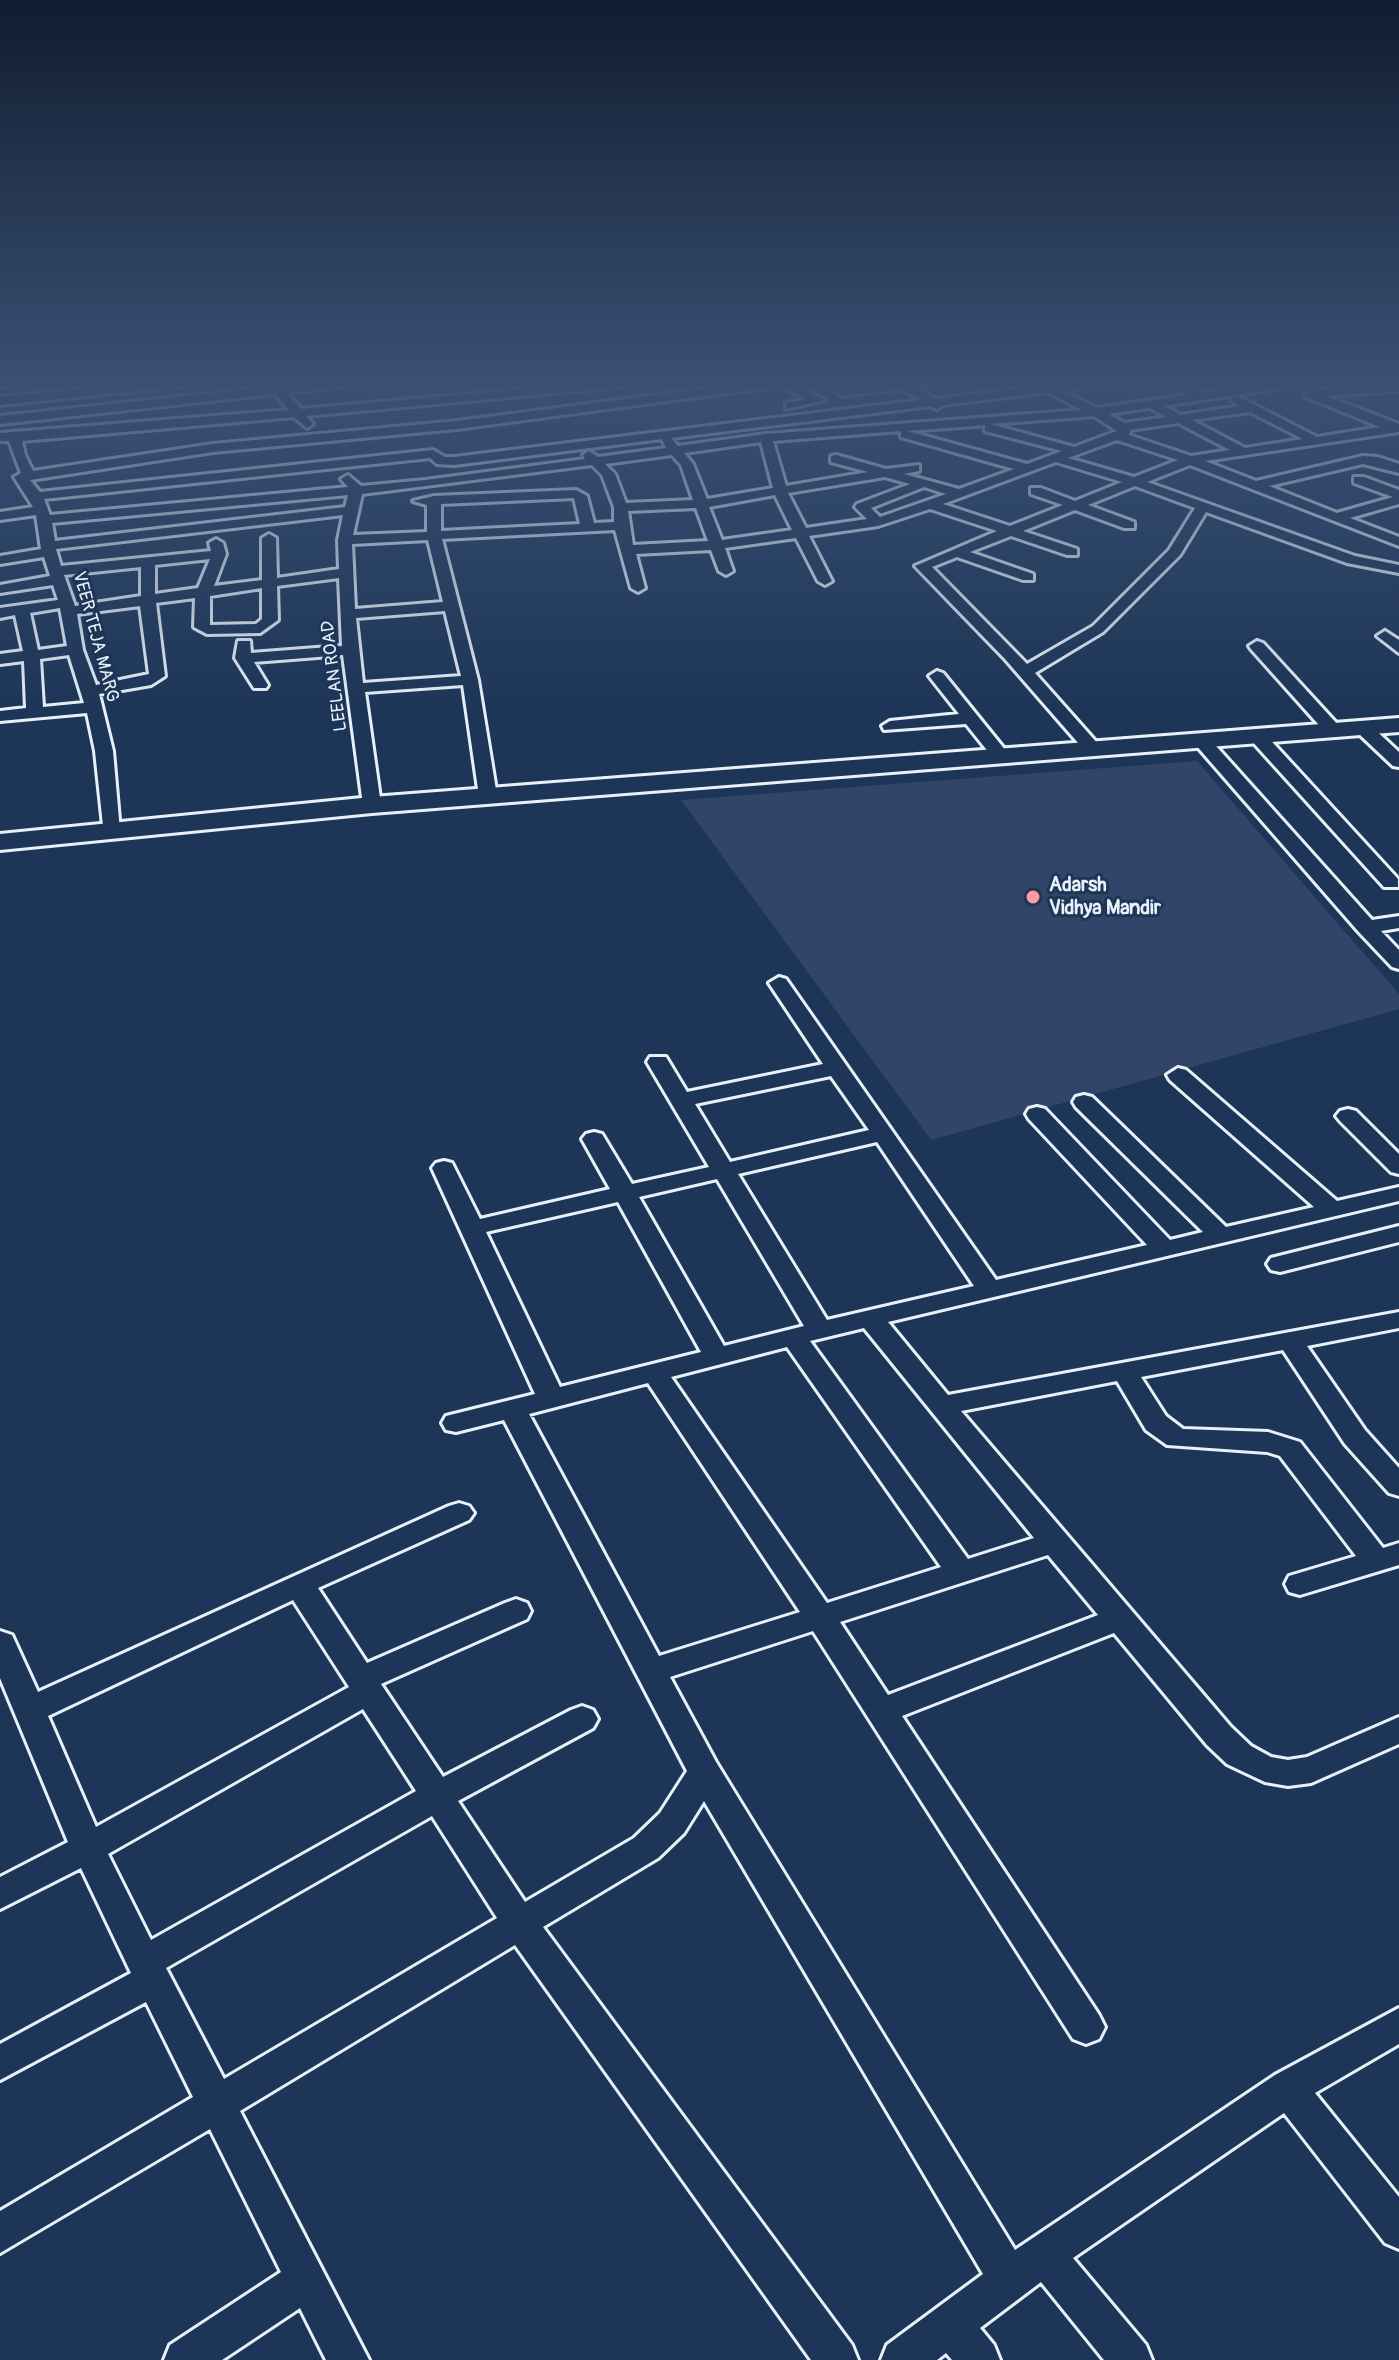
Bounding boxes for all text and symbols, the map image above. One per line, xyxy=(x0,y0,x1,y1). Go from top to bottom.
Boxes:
street label: VEER TEJA MARG xyxy=(67,569,123,705)
street label: LEELAN ROAD xyxy=(317,619,353,733)
place label: Adarsh Vidhya Mandir xyxy=(1049,874,1161,921)
marker: Adarsh Vidhya Mandir xyxy=(1024,888,1042,906)

